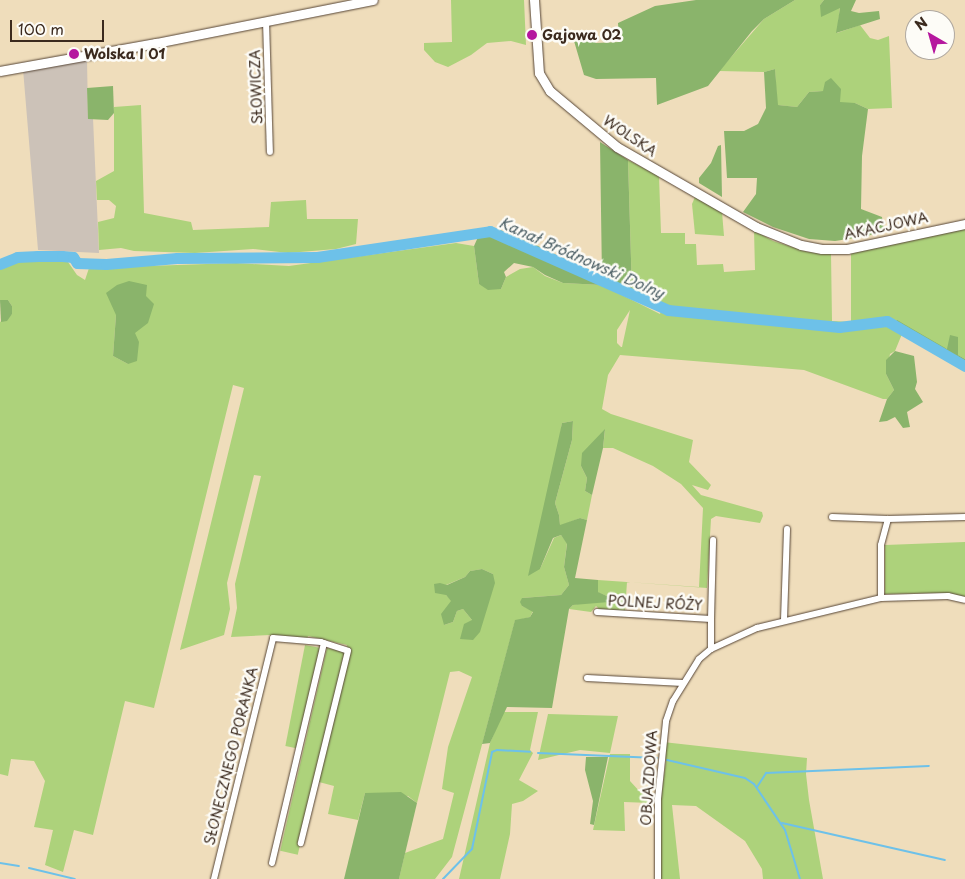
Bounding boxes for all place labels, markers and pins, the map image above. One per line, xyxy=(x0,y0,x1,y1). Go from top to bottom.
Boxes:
place label: Gajowa 02 xyxy=(542,27,621,43)
marker: Gajowa 02 xyxy=(526,29,538,41)
place label: Wolska I 01 xyxy=(84,46,166,62)
marker: Wolska I 01 xyxy=(68,48,80,60)

